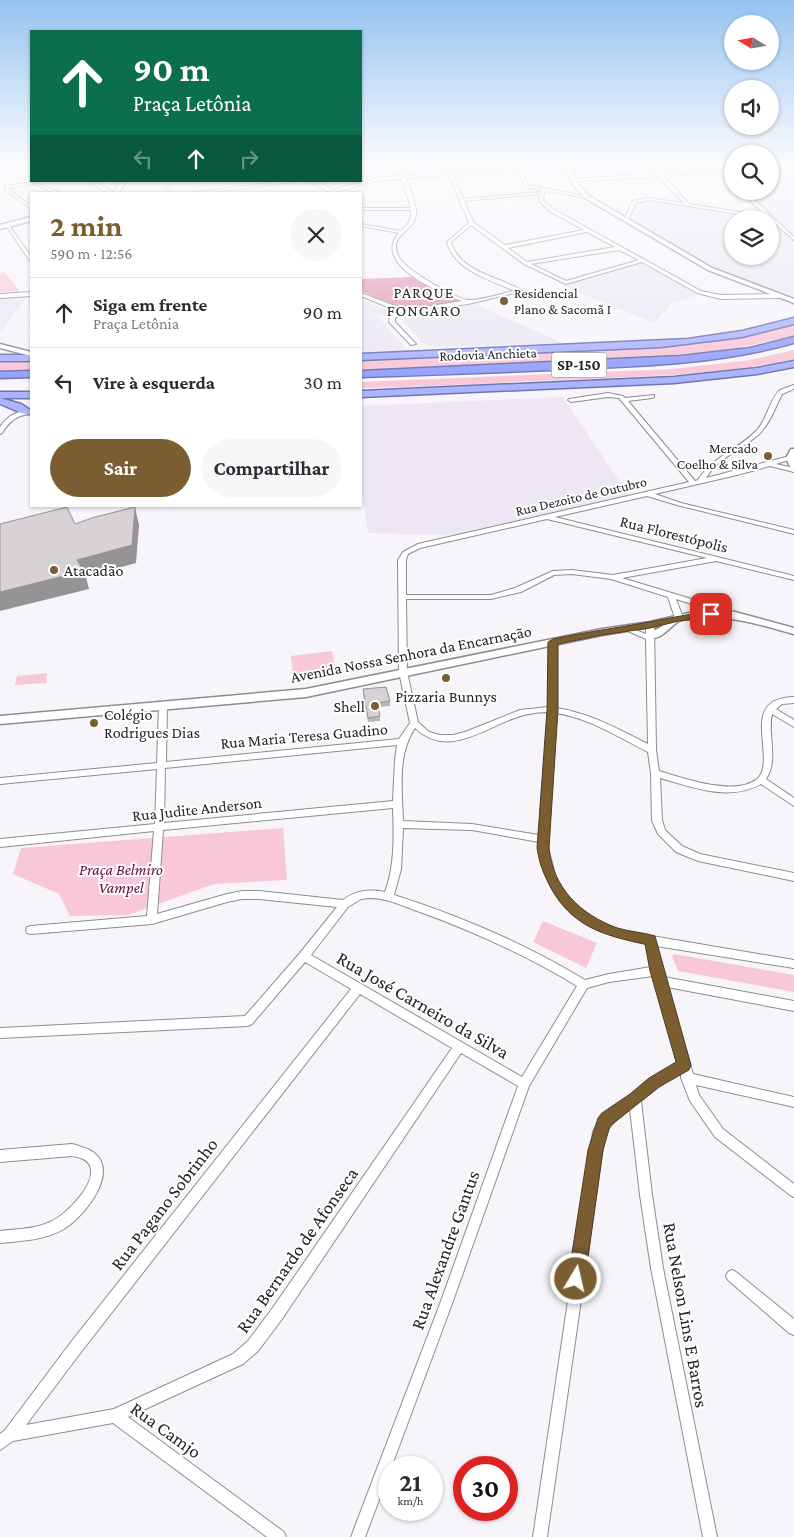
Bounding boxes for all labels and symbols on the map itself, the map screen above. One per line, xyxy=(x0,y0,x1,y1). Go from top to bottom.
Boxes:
north arrow xyxy=(724,15,779,70)
district label: PARQUE FONGARO xyxy=(387,284,461,319)
place label: Residencial Plano & Sacomã I xyxy=(514,285,611,317)
marker: Residencial Plano & Sacomã I xyxy=(498,295,510,307)
street label: Rodovia Anchieta xyxy=(439,344,538,364)
road number: SP-150 xyxy=(552,352,606,378)
place label: Mercado Coelho & Silva xyxy=(677,440,759,472)
marker: Mercado Coelho & Silva xyxy=(762,450,774,462)
street label: Rua Dezoito de Outubro xyxy=(514,473,648,519)
street label: Rua Florestópolis xyxy=(618,512,730,557)
place label: Atacadão xyxy=(64,562,123,579)
marker: Atacadão xyxy=(48,564,60,576)
pin xyxy=(690,593,732,635)
street label: Avenida Nossa Senhora da Encarnação xyxy=(289,622,533,687)
marker: Pizzaria Bunnys xyxy=(440,672,452,684)
place label: Pizzaria Bunnys xyxy=(395,688,497,706)
place label: Shell xyxy=(333,698,365,715)
marker: Shell xyxy=(369,700,381,712)
place label: Colégio Rodrigues Dias xyxy=(104,706,200,742)
marker: Colégio Rodrigues Dias xyxy=(88,717,100,729)
street label: Rua Maria Teresa Guadino xyxy=(220,720,388,752)
street label: Rua Judite Anderson xyxy=(131,794,263,825)
park label: Praça Belmiro Vampel xyxy=(79,861,163,897)
street label: Rua José Carneiro da Silva xyxy=(333,947,513,1063)
street label: Rua Pagano Sobrinho xyxy=(106,1134,222,1274)
street label: Rua Bernardo de Afonseca xyxy=(232,1163,362,1337)
street label: Rua Alexandre Gantus xyxy=(406,1168,484,1332)
street label: Rua Nelson Lins E Barros xyxy=(659,1221,713,1409)
position arrow xyxy=(549,1252,601,1304)
street label: Rua Camjo xyxy=(126,1397,205,1463)
speed limit sign: 30 xyxy=(453,1456,518,1521)

